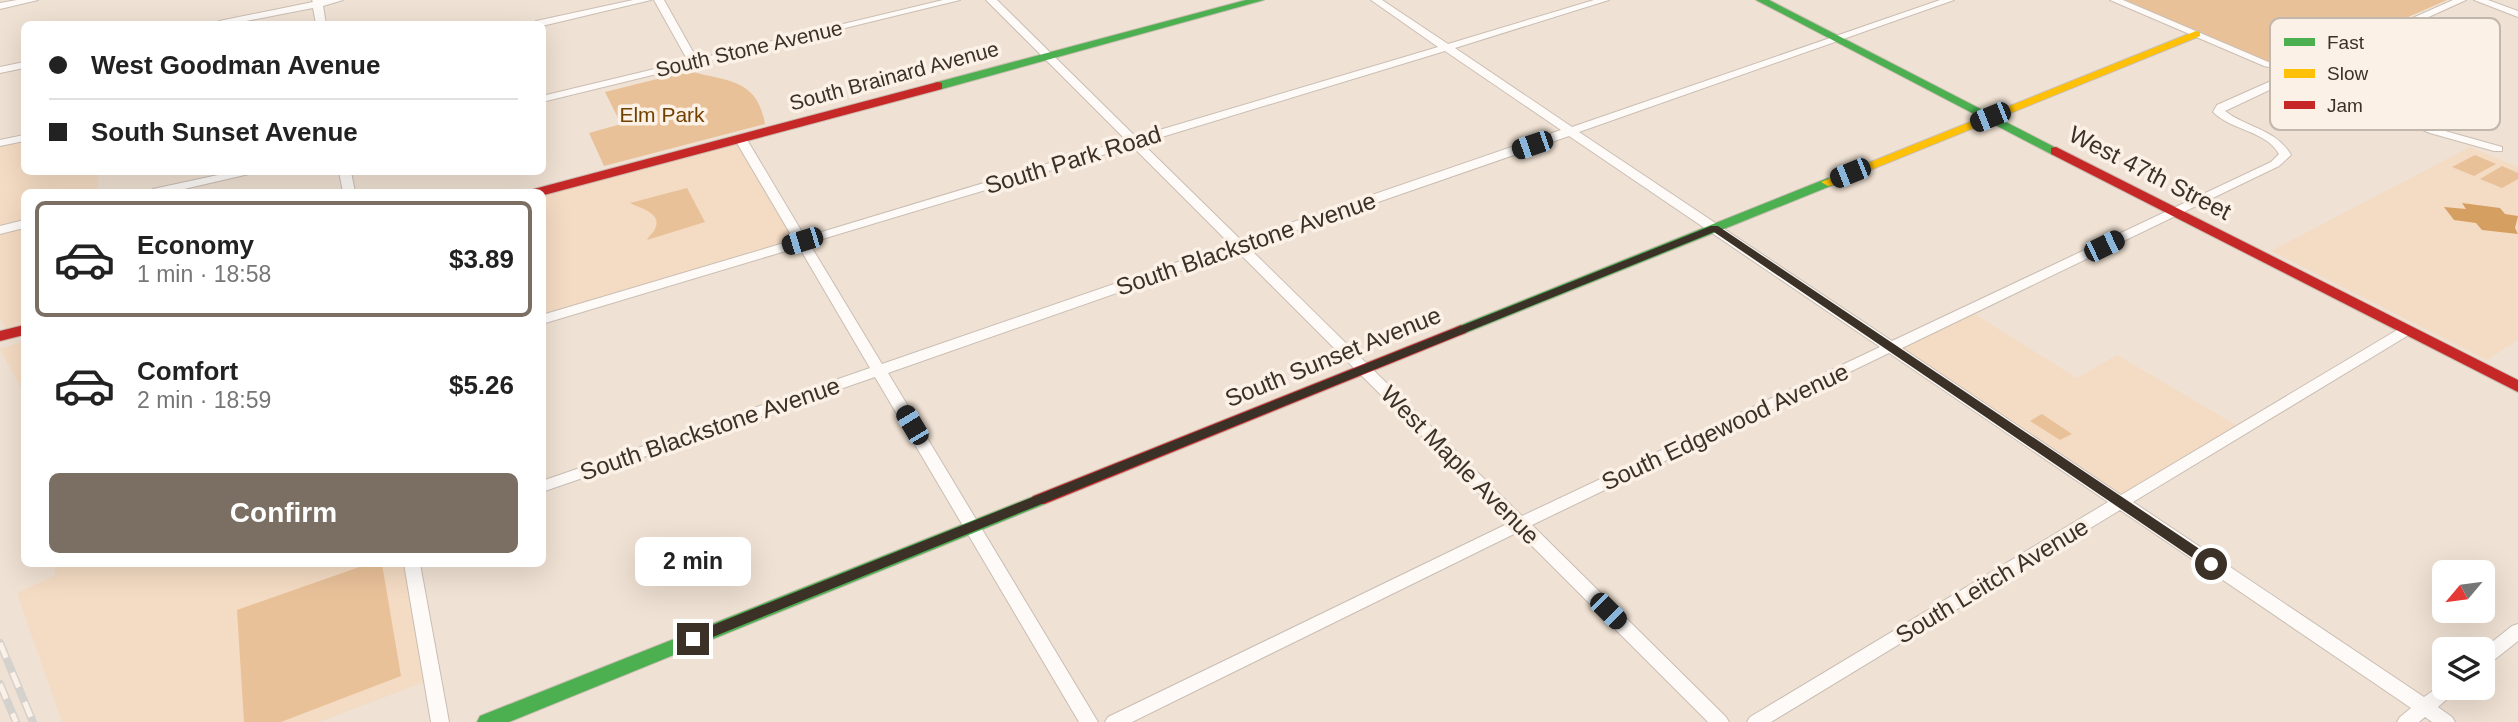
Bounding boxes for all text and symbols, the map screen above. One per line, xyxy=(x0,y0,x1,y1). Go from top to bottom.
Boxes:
street label: South Stone Avenue xyxy=(653,16,845,81)
legend xyxy=(2270,18,2500,130)
text: Fast xyxy=(2327,32,2365,53)
street label: South Brainard Avenue xyxy=(787,37,1001,115)
text: West Goodman Avenue xyxy=(91,50,380,80)
text: Slow xyxy=(2327,63,2368,84)
text: Jam xyxy=(2327,95,2363,116)
car xyxy=(1967,99,2014,135)
park label: Elm Park xyxy=(619,103,705,126)
text: South Sunset Avenue xyxy=(91,117,358,147)
street label: South Park Road xyxy=(982,120,1164,199)
street label: West 47th Street xyxy=(2065,120,2236,225)
car xyxy=(1509,128,1556,162)
car xyxy=(1827,155,1874,191)
street label: South Blackstone Avenue xyxy=(1112,186,1379,301)
car xyxy=(779,225,826,257)
car xyxy=(2081,227,2128,265)
icon: car xyxy=(53,228,116,291)
text: Economy xyxy=(137,230,254,260)
text: $3.89 xyxy=(449,244,514,274)
text: 1 min · 18:58 xyxy=(137,261,271,287)
street label: South Sunset Avenue xyxy=(1221,301,1445,412)
icon: car xyxy=(53,354,116,417)
text: Comfort xyxy=(137,356,238,386)
street label: South Edgewood Avenue xyxy=(1597,357,1852,496)
text: $5.26 xyxy=(449,370,514,400)
street label: South Blackstone Avenue xyxy=(576,371,843,486)
street label: West Maple Avenue xyxy=(1376,380,1545,549)
text: 2 min · 18:59 xyxy=(137,387,271,413)
car xyxy=(893,402,932,448)
button: Confirm xyxy=(49,473,518,553)
street label: South Leitch Avenue xyxy=(1891,512,2093,649)
callout: 2 min xyxy=(635,538,751,586)
text: 2 min xyxy=(663,548,723,574)
route start xyxy=(2195,548,2227,580)
north arrow xyxy=(2432,560,2496,623)
map controls xyxy=(2432,560,2495,700)
car xyxy=(1586,589,1631,633)
route end xyxy=(677,623,709,655)
button: layers xyxy=(2432,637,2495,700)

